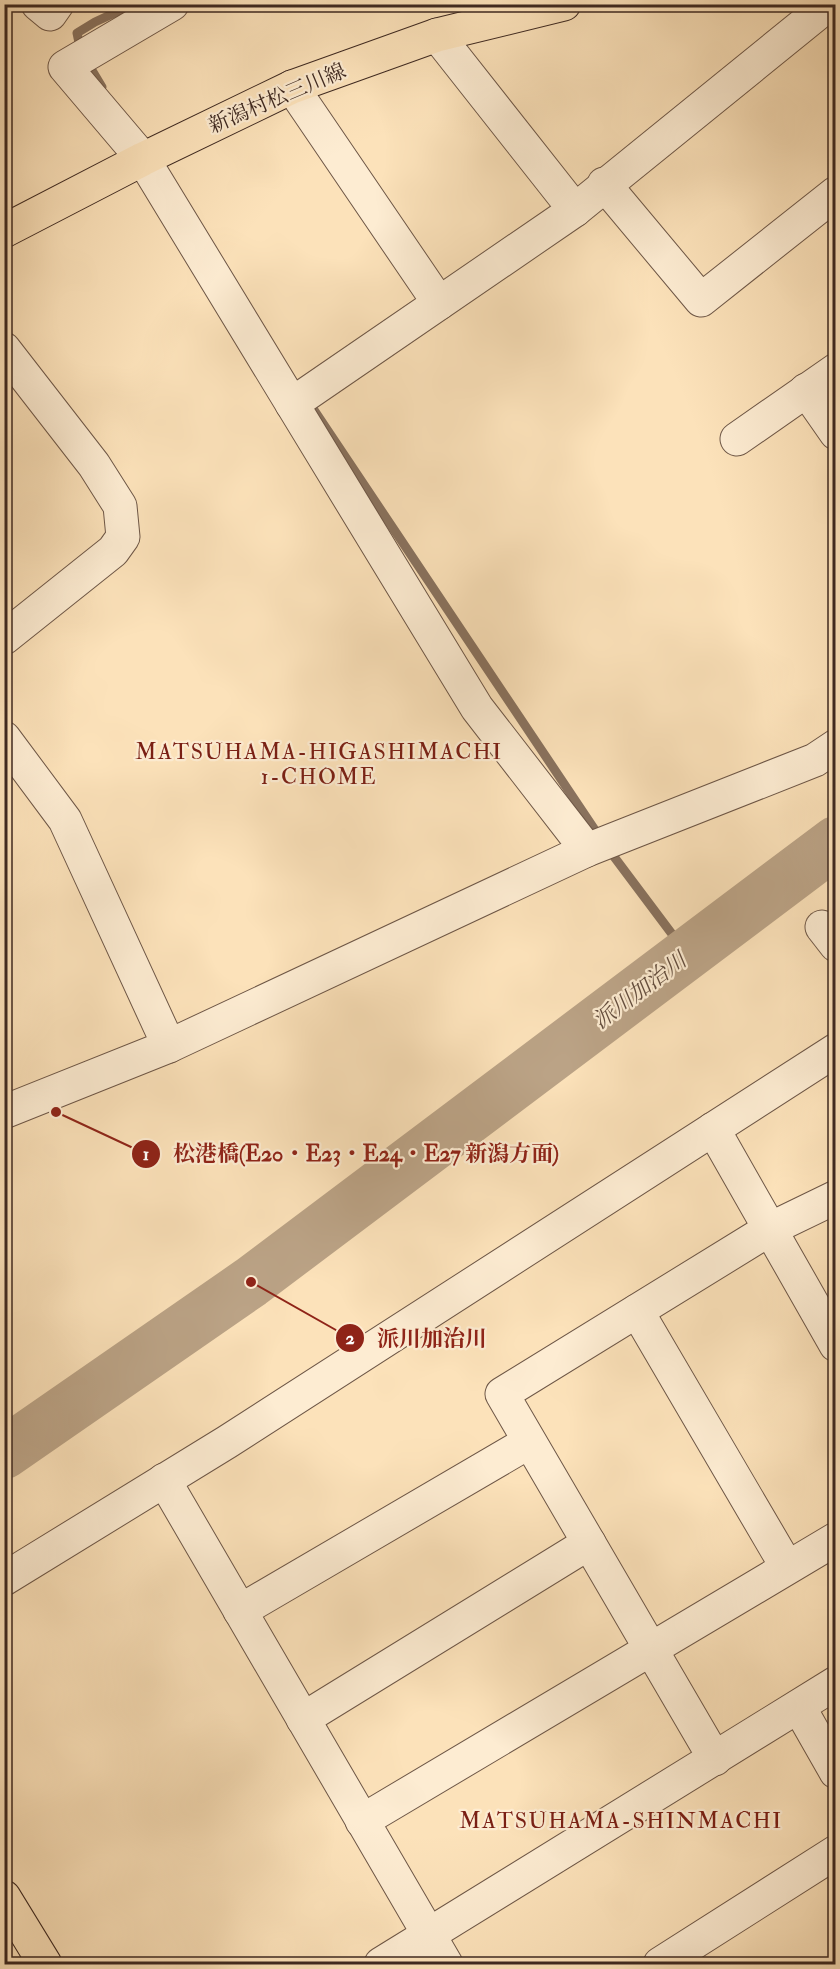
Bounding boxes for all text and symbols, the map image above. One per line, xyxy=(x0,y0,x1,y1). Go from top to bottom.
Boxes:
street label: 新潟村松三川線 xyxy=(204,57,350,140)
district label: MATSUHAMA-HIGASHIMACHI 1-CHOME xyxy=(135,738,503,791)
water label: 派川加治川 xyxy=(587,945,694,1035)
callout: 松港橋(E20・E23・E24・E27 新潟方面) xyxy=(131,1134,571,1174)
text: 松港橋(E20・E23・E24・E27 新潟方面) xyxy=(173,1140,559,1168)
text: 1 xyxy=(143,1143,149,1166)
callout: 派川加治川 xyxy=(335,1318,499,1358)
text: 派川加治川 xyxy=(377,1325,487,1353)
text: 2 xyxy=(345,1327,355,1350)
district label: MATSUHAMA-SHINMACHI xyxy=(459,1807,783,1835)

